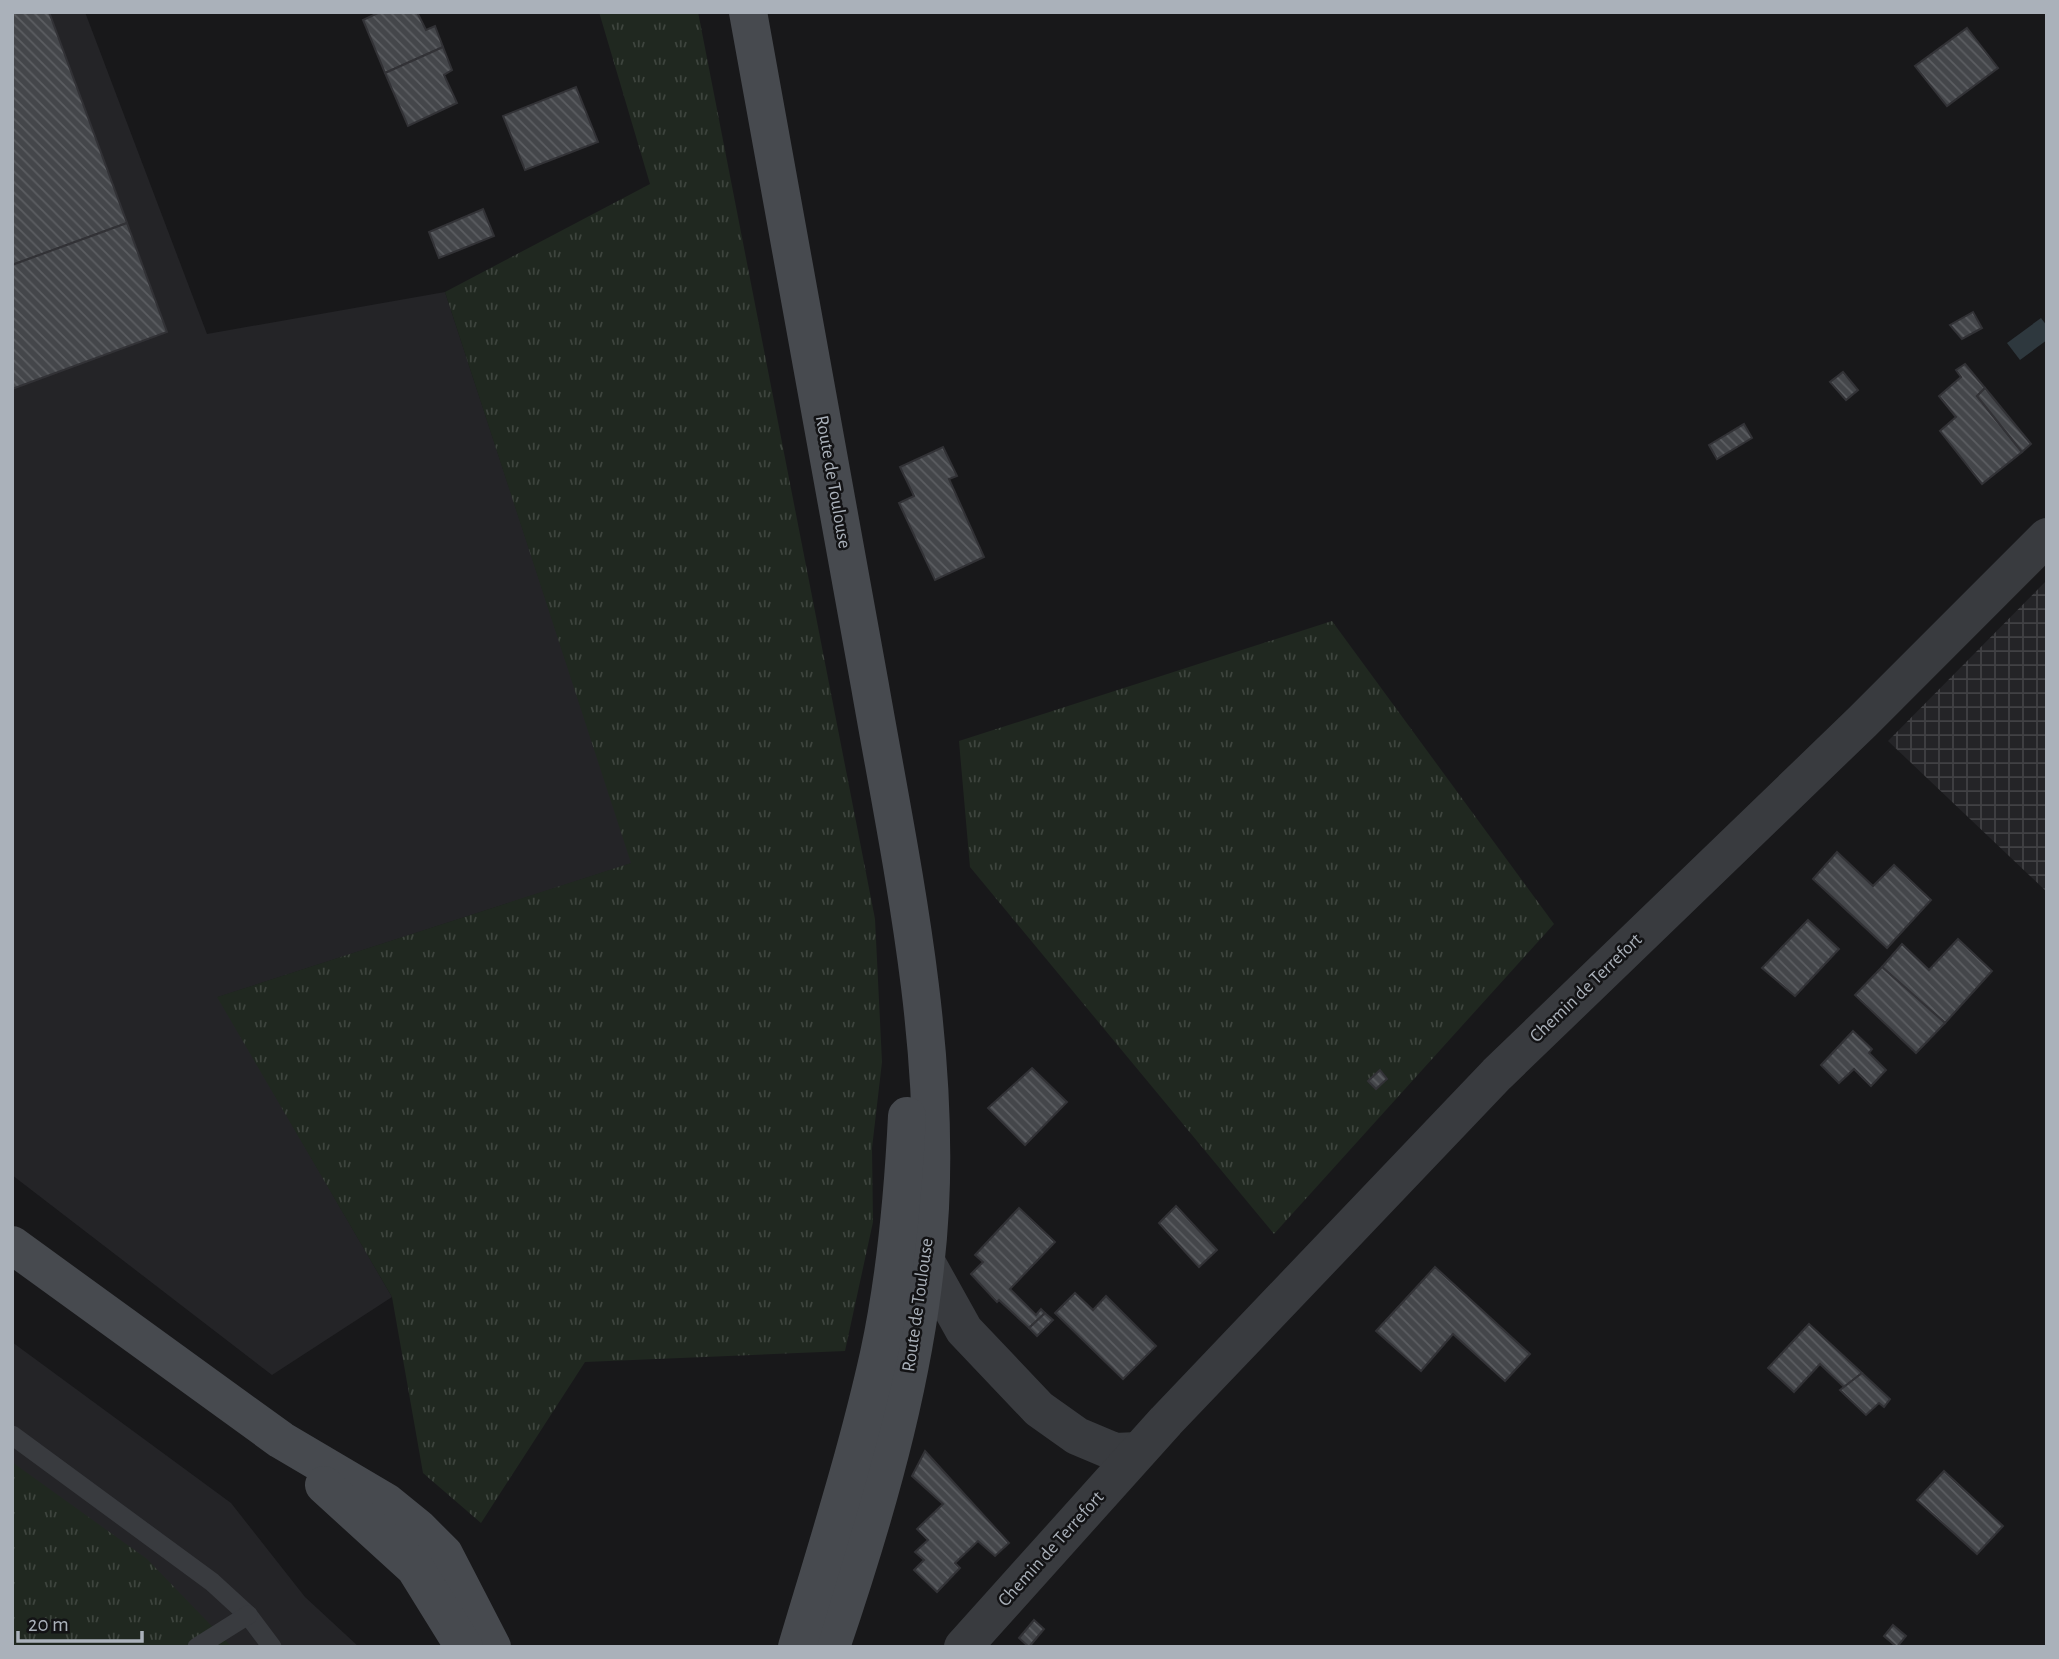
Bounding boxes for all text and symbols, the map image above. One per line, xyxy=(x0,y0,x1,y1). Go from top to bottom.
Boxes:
street label: Route de Toulouse xyxy=(812,414,854,550)
street label: Chemin de Terrefort xyxy=(1526,930,1646,1046)
street label: Route de Toulouse xyxy=(899,1237,937,1373)
street label: Chemin de Terrefort xyxy=(995,1488,1107,1610)
scale bar xyxy=(18,1600,142,1644)
text: 20 m xyxy=(28,1614,69,1635)

